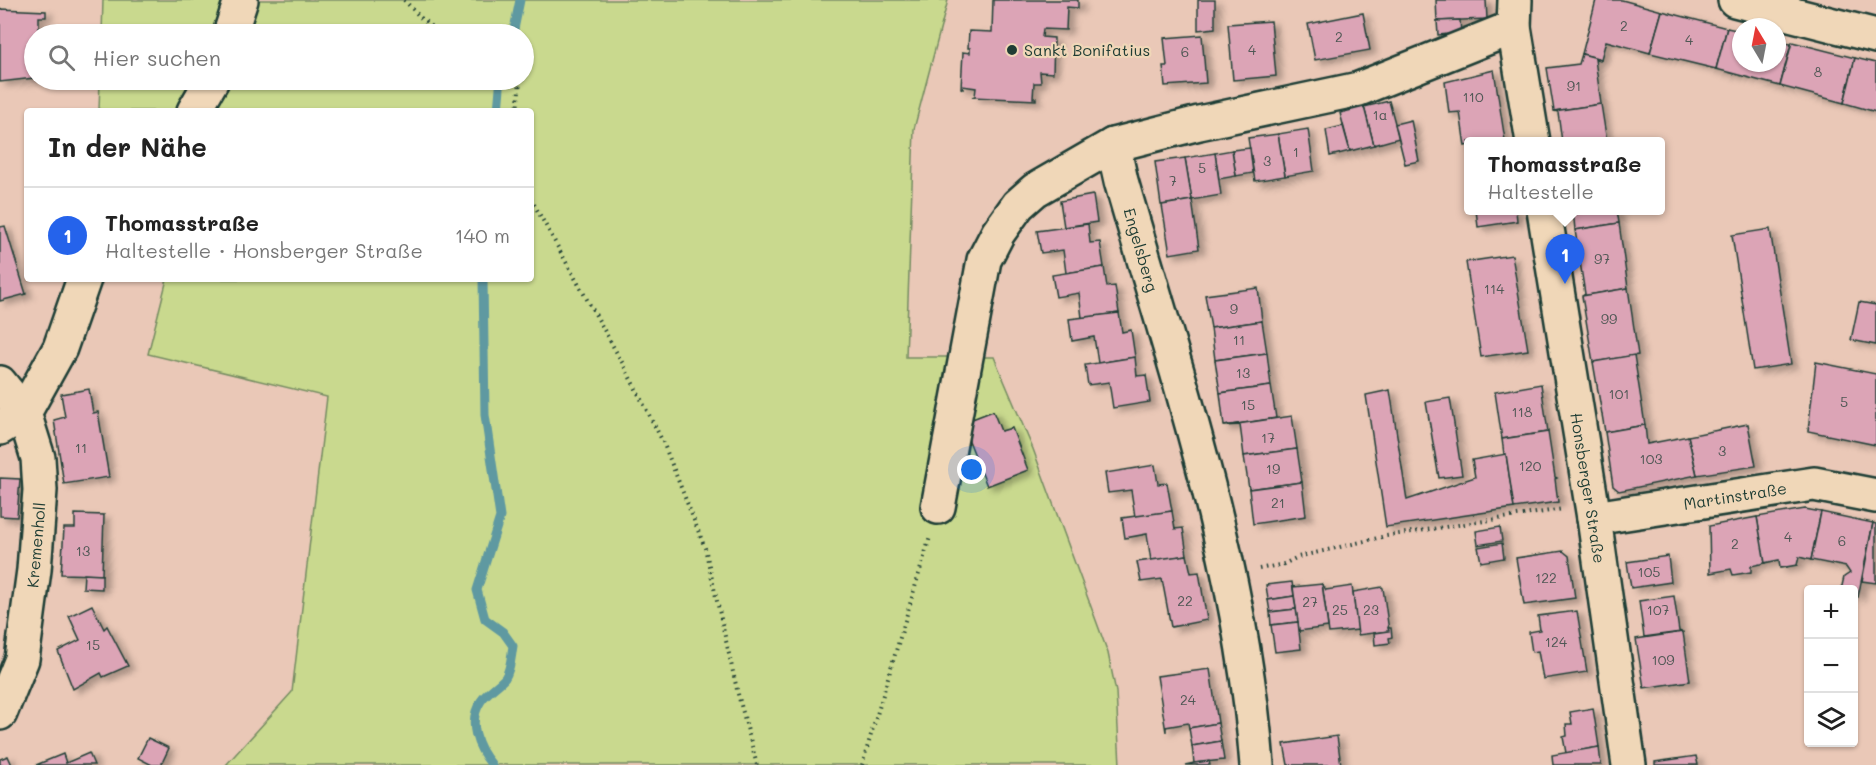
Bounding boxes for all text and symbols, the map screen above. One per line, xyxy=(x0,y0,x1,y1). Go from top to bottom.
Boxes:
house number: 2 xyxy=(1620,16,1628,35)
north arrow xyxy=(1732,18,1786,72)
search box xyxy=(24,24,534,90)
house number: 2 xyxy=(1335,27,1343,46)
house number: 4 xyxy=(1685,30,1694,49)
place label: Sankt Bonifatius xyxy=(1024,39,1150,60)
house number: 4 xyxy=(1248,40,1257,59)
icon: search xyxy=(45,41,78,74)
house number: 6 xyxy=(1181,42,1189,61)
text: Hier suchen xyxy=(93,43,221,72)
marker: Sankt Bonifatius xyxy=(1005,43,1019,57)
house number: 8 xyxy=(1814,62,1822,81)
house number: 91 xyxy=(1567,76,1581,95)
house number: 110 xyxy=(1462,87,1484,106)
house number: 1a xyxy=(1373,105,1387,124)
text: In der Nähe xyxy=(48,130,207,164)
popup xyxy=(1464,137,1665,215)
house number: 1 xyxy=(1293,142,1299,161)
text: Thomasstraße xyxy=(1488,149,1641,178)
house number: 3 xyxy=(1263,151,1271,170)
house number: 5 xyxy=(1198,158,1206,177)
house number: 7 xyxy=(1169,171,1177,190)
text: Haltestelle xyxy=(1488,178,1594,204)
street label: Engelsberg xyxy=(1119,205,1163,294)
text: Thomasstraße xyxy=(105,208,259,237)
text: 1 xyxy=(63,222,72,248)
text: 140 m xyxy=(455,222,510,248)
pin: 1 xyxy=(1546,234,1584,284)
text: Haltestelle · Honsberger Straße xyxy=(105,237,423,263)
house number: 97 xyxy=(1594,249,1610,268)
house number: 114 xyxy=(1484,279,1505,298)
house number: 9 xyxy=(1230,299,1238,318)
house number: 99 xyxy=(1601,309,1617,328)
house number: 11 xyxy=(1233,330,1245,349)
house number: 13 xyxy=(1236,363,1250,382)
house number: 101 xyxy=(1608,384,1630,403)
house number: 5 xyxy=(1840,392,1848,411)
house number: 15 xyxy=(1241,395,1255,414)
house number: 118 xyxy=(1512,402,1533,421)
street label: Honsberger Straße xyxy=(1566,411,1611,565)
house number: 17 xyxy=(1261,428,1275,447)
house number: 11 xyxy=(75,438,87,457)
house number: 3 xyxy=(1718,441,1726,460)
house number: 103 xyxy=(1639,449,1663,468)
your location xyxy=(957,455,986,484)
house number: 120 xyxy=(1519,456,1542,475)
house number: 19 xyxy=(1266,459,1280,478)
street label: Martinstraße xyxy=(1682,477,1788,514)
house number: 21 xyxy=(1271,493,1285,512)
street label: Kremenholl xyxy=(21,501,50,589)
house number: 4 xyxy=(1784,527,1793,546)
house number: 6 xyxy=(1838,531,1846,550)
house number: 2 xyxy=(1731,534,1739,553)
house number: 13 xyxy=(76,541,90,560)
house number: 105 xyxy=(1637,562,1661,581)
house number: 122 xyxy=(1535,568,1557,587)
map controls xyxy=(1804,585,1858,747)
button: + xyxy=(1804,585,1858,639)
house number: 22 xyxy=(1177,591,1193,610)
house number: 27 xyxy=(1302,592,1318,611)
house number: 25 xyxy=(1332,600,1348,619)
house number: 23 xyxy=(1363,600,1379,619)
house number: 107 xyxy=(1647,600,1670,619)
house number: 124 xyxy=(1545,632,1568,651)
house number: 15 xyxy=(86,635,100,654)
button: − xyxy=(1804,639,1858,693)
house number: 109 xyxy=(1651,650,1675,669)
house number: 24 xyxy=(1180,690,1197,709)
button: layers xyxy=(1804,693,1858,747)

